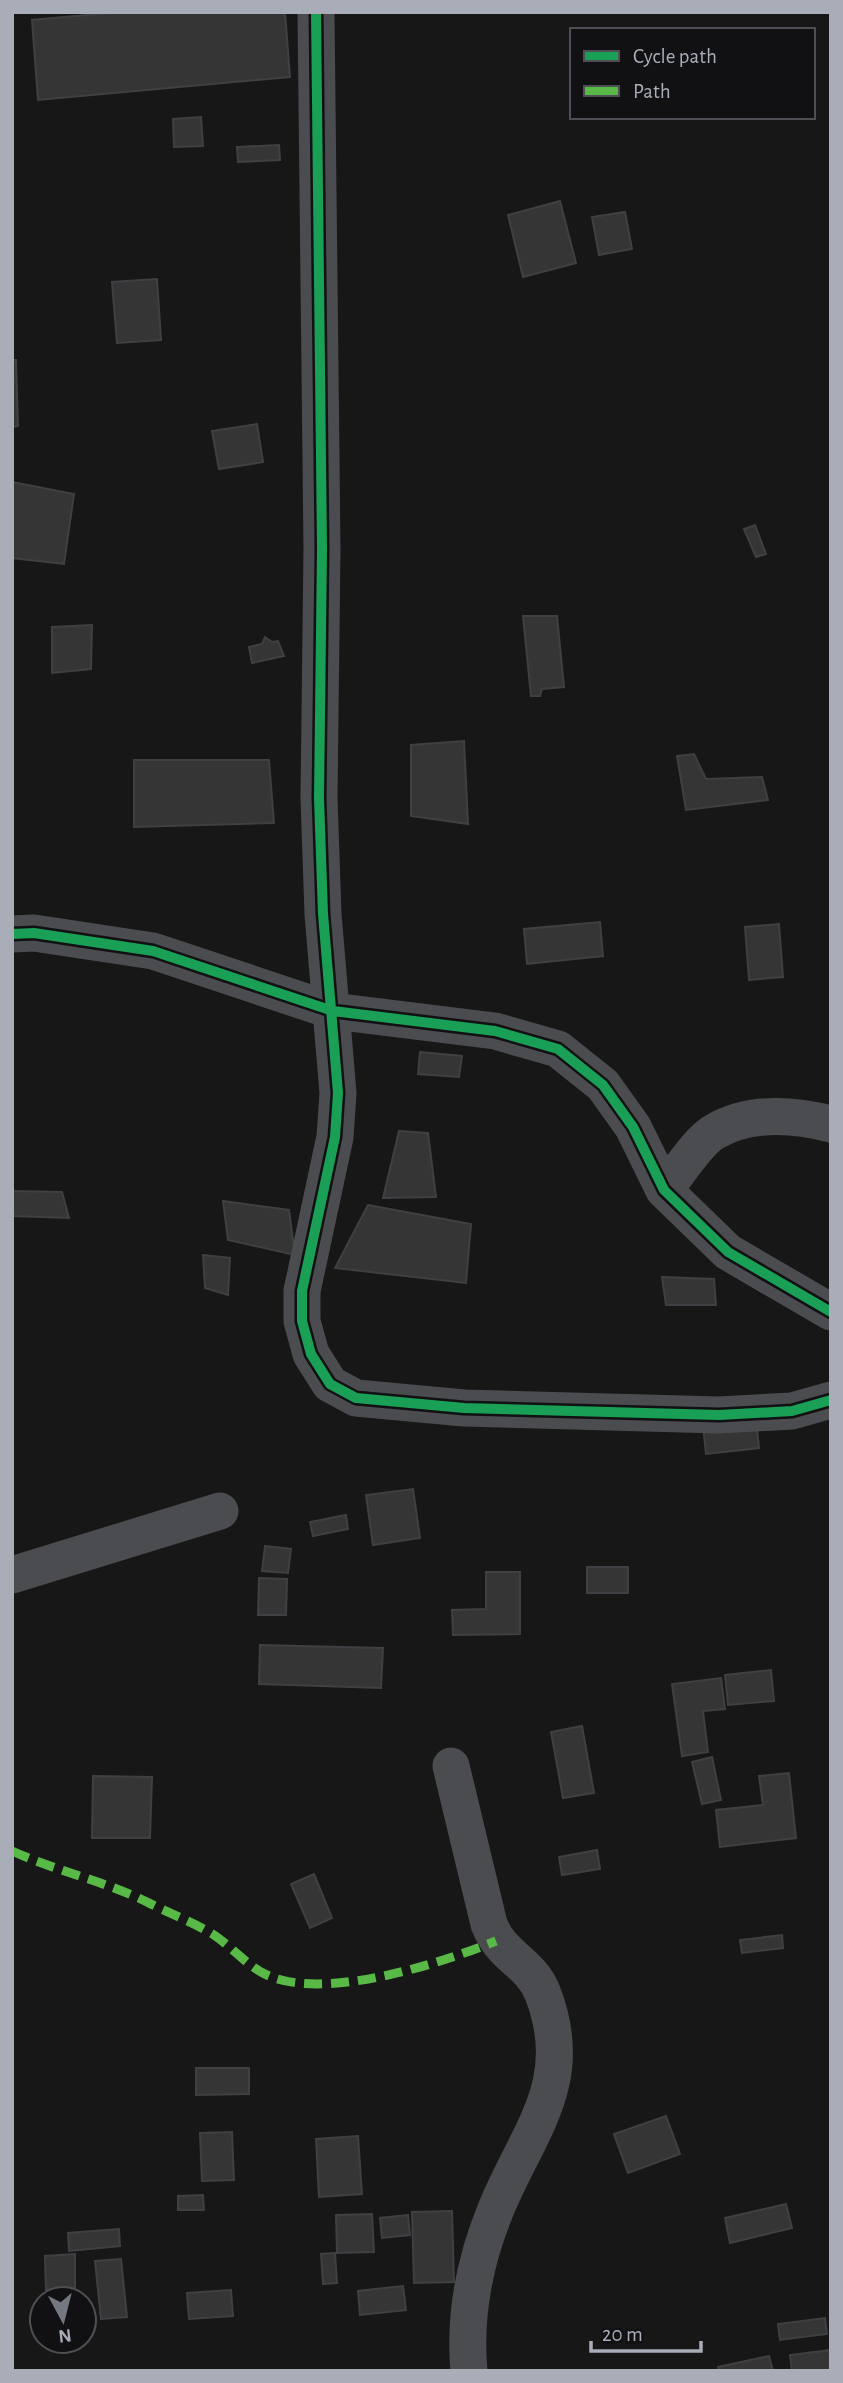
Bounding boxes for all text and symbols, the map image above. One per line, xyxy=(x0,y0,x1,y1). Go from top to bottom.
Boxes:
legend xyxy=(570,28,815,119)
text: Cycle path xyxy=(633,46,717,67)
text: Path xyxy=(633,81,671,102)
north arrow xyxy=(28,2285,98,2355)
scale bar xyxy=(591,2310,701,2354)
text: 20 m xyxy=(602,2324,643,2345)
text: N xyxy=(57,2325,73,2346)

